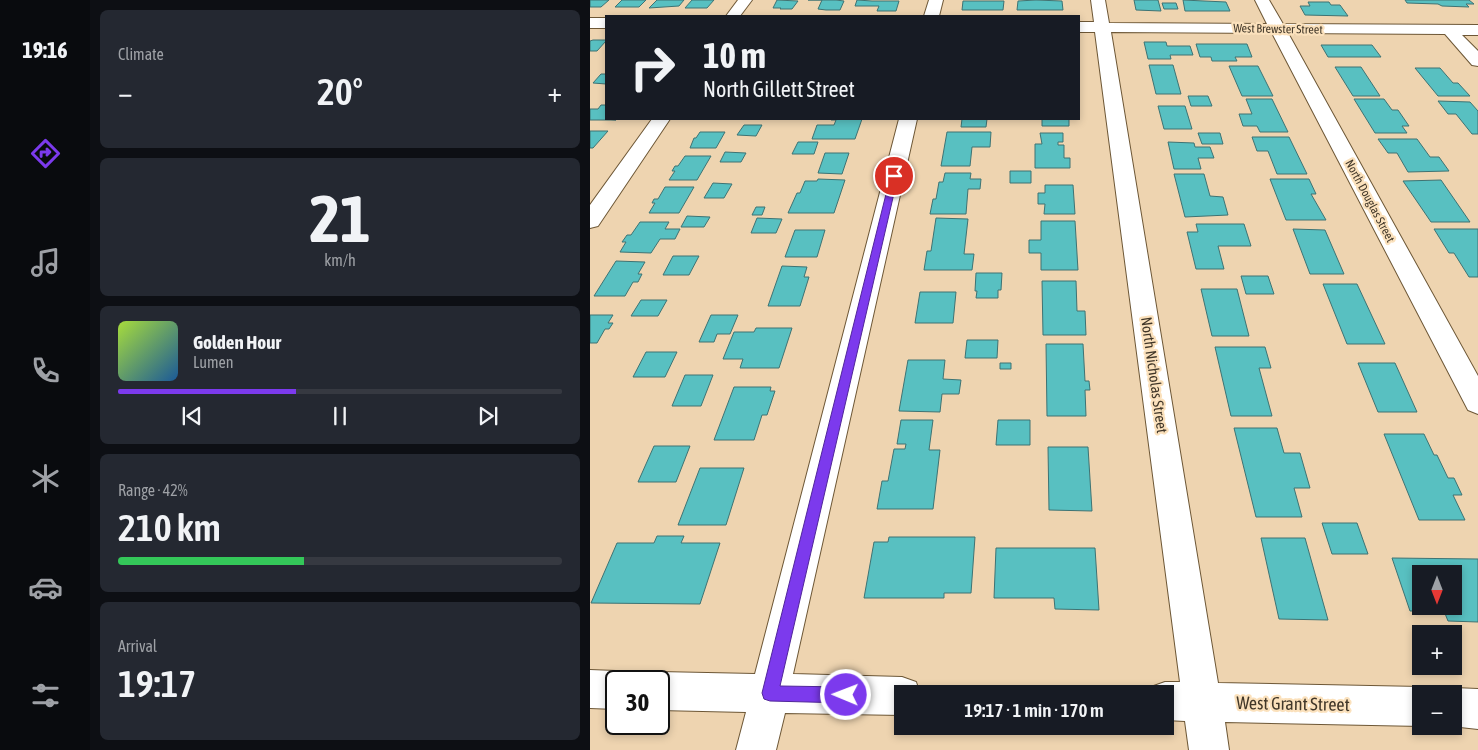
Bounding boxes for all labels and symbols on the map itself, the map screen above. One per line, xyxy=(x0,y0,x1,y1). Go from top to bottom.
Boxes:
street label: West Brewster Street xyxy=(1233,21,1323,37)
pin xyxy=(873,155,915,197)
street label: North Douglas Street xyxy=(1342,157,1398,245)
street label: North Nicholas Street xyxy=(1138,316,1171,434)
north arrow xyxy=(1412,565,1462,615)
position arrow xyxy=(819,668,871,720)
speed limit sign: 30 xyxy=(605,670,670,735)
street label: West Grant Street xyxy=(1236,692,1350,715)

